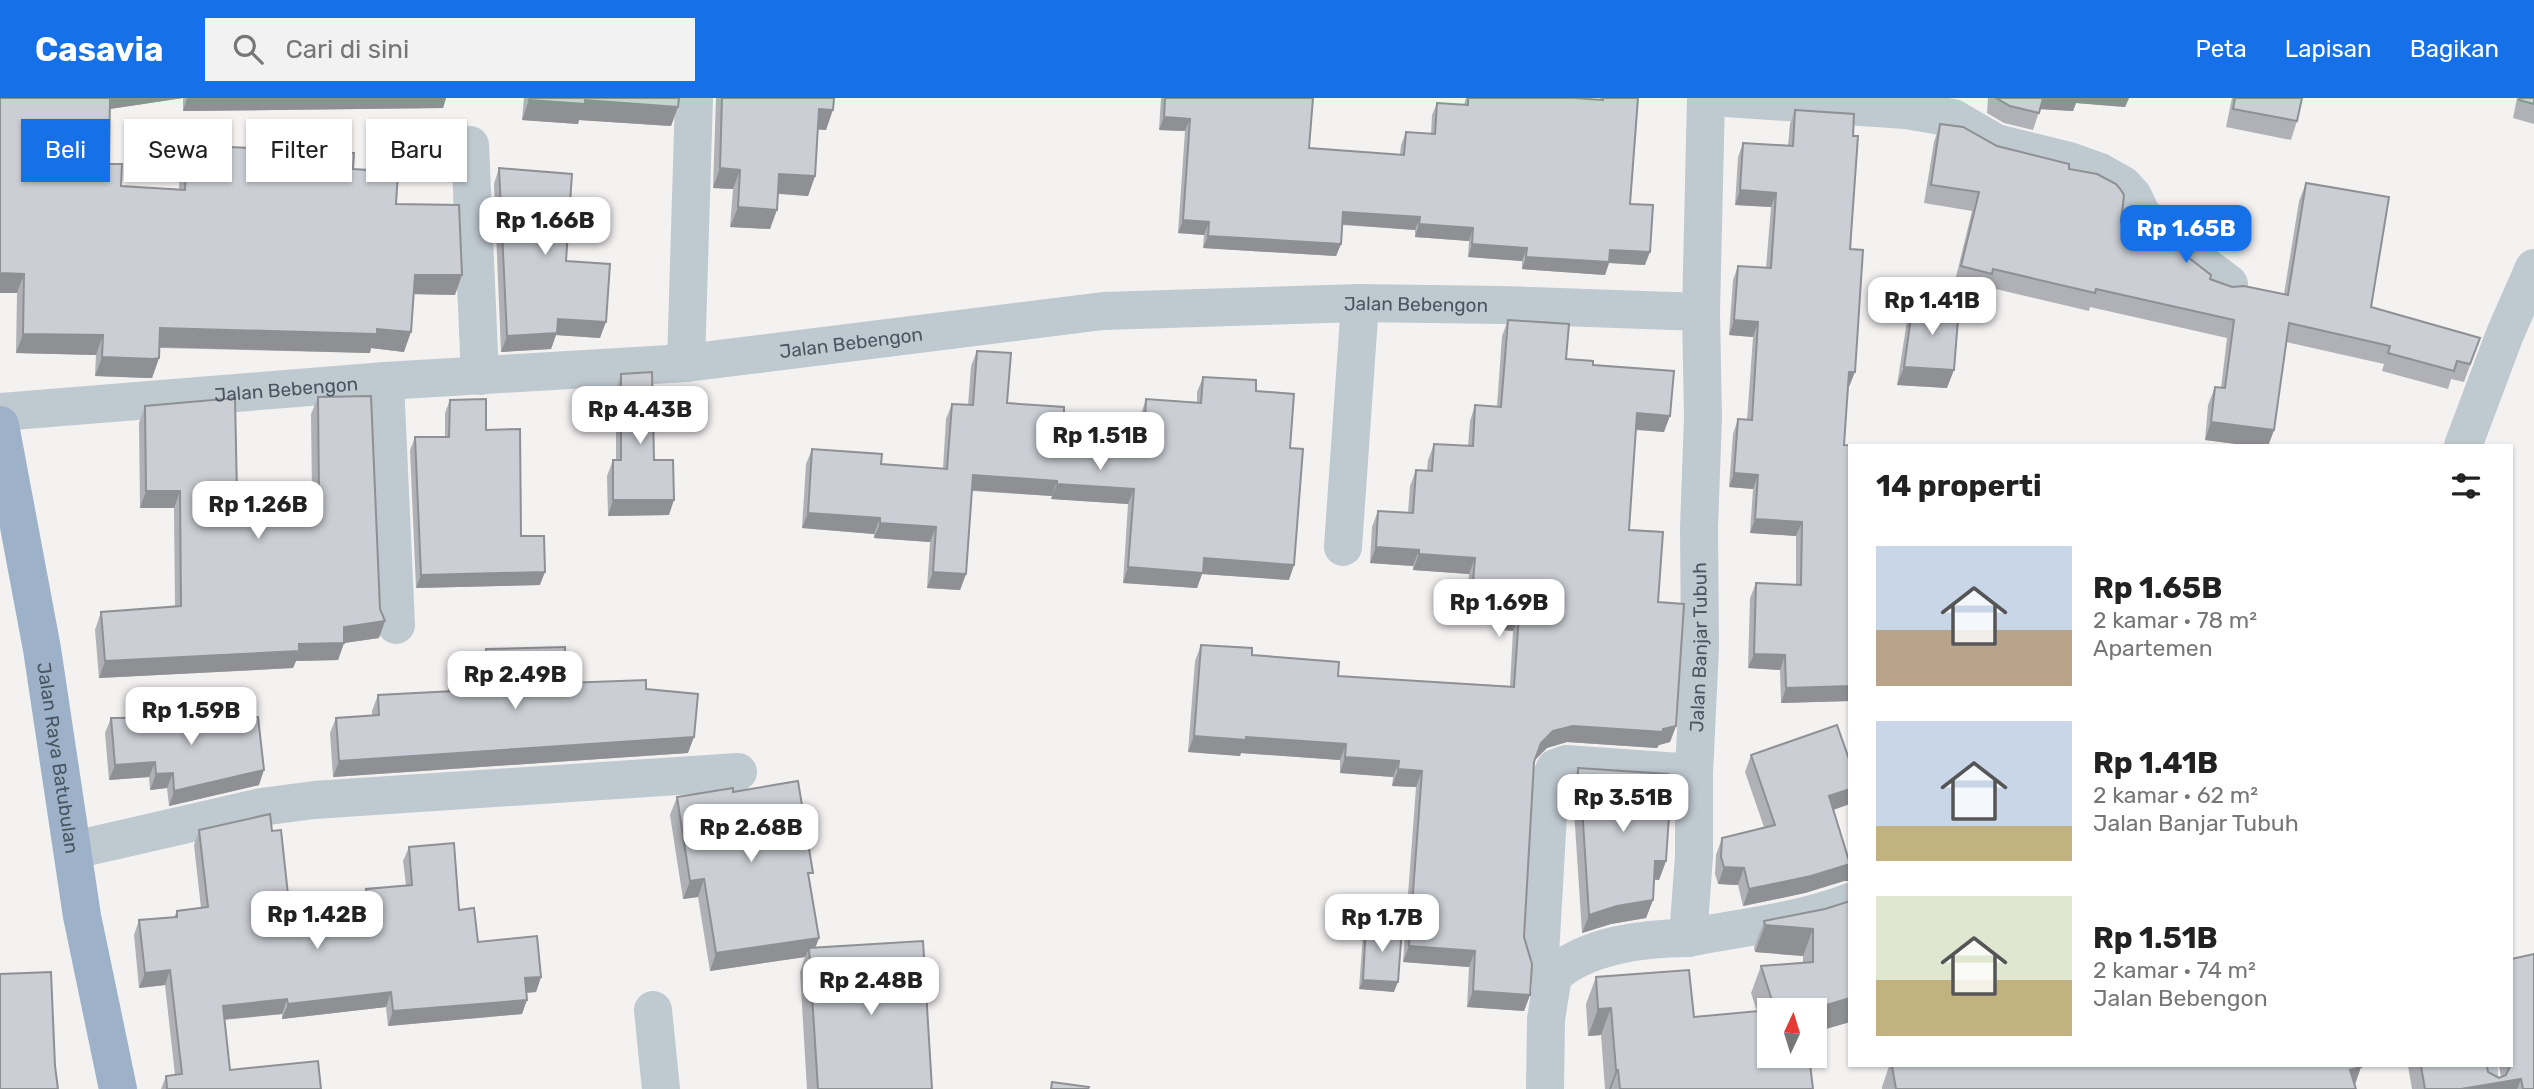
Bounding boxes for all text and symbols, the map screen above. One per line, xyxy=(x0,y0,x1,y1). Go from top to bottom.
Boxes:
search box xyxy=(205,18,695,81)
text: Casavia xyxy=(35,30,163,69)
icon: search xyxy=(229,30,267,68)
text: Cari di sini xyxy=(285,34,409,65)
text: Peta xyxy=(2195,35,2247,63)
text: Lapisan xyxy=(2285,35,2372,63)
text: Bagikan xyxy=(2410,35,2499,63)
chip: Beli xyxy=(21,119,110,182)
chip: Sewa xyxy=(124,119,232,182)
chip: Filter xyxy=(246,119,352,182)
chip: Baru xyxy=(366,119,467,182)
pin: Rp 1.66B xyxy=(473,198,617,257)
text: Rp 1.66B xyxy=(495,206,595,234)
pin: Rp 1.65B xyxy=(2114,206,2258,265)
text: Rp 1.65B xyxy=(2136,214,2236,242)
pin: Rp 1.41B xyxy=(1860,278,2004,337)
text: Rp 1.41B xyxy=(1884,286,1980,314)
street label: Jalan Bebengon xyxy=(1343,291,1488,316)
street label: Jalan Bebengon xyxy=(778,322,924,363)
street label: Jalan Bebengon xyxy=(213,372,359,406)
pin: Rp 4.43B xyxy=(568,386,712,446)
text: Rp 4.43B xyxy=(588,395,692,423)
pin: Rp 1.51B xyxy=(1028,412,1172,472)
text: Rp 1.51B xyxy=(1052,421,1148,449)
icon: filters xyxy=(2447,467,2485,505)
text: 14 properti xyxy=(1876,468,2042,504)
pin: Rp 1.26B xyxy=(186,482,330,541)
text: Rp 1.26B xyxy=(208,490,308,518)
street label: Jalan Banjar Tubuh xyxy=(1684,562,1712,733)
text: Rp 1.65B xyxy=(2093,570,2222,606)
icon: home xyxy=(1932,574,2016,658)
pin: Rp 1.69B xyxy=(1427,580,1571,639)
text: Rp 1.69B xyxy=(1449,588,1549,616)
text: 2 kamar · 78 m² xyxy=(2093,606,2257,634)
text: Apartemen xyxy=(2093,634,2213,662)
pin: Rp 2.49B xyxy=(443,652,587,711)
text: Rp 2.49B xyxy=(463,660,567,688)
street label: Jalan Raya Batubulan xyxy=(33,661,84,855)
pin: Rp 1.59B xyxy=(119,688,263,747)
text: Rp 1.59B xyxy=(141,696,241,724)
text: Rp 1.41B xyxy=(2093,745,2218,781)
icon: home xyxy=(1932,749,2016,833)
pin: Rp 3.51B xyxy=(1551,774,1695,834)
text: 2 kamar · 62 m² xyxy=(2093,781,2258,809)
text: Rp 3.51B xyxy=(1573,783,1673,811)
pin: Rp 2.68B xyxy=(679,804,823,864)
text: Jalan Banjar Tubuh xyxy=(2093,809,2299,837)
text: Rp 2.68B xyxy=(699,813,803,841)
pin: Rp 1.42B xyxy=(245,892,389,951)
pin: Rp 1.7B xyxy=(1317,894,1447,954)
text: Rp 1.42B xyxy=(267,900,367,928)
text: Rp 1.7B xyxy=(1341,903,1423,931)
text: Rp 1.51B xyxy=(2093,920,2218,956)
icon: home xyxy=(1932,924,2016,1008)
text: 2 kamar · 74 m² xyxy=(2093,956,2256,984)
pin: Rp 2.48B xyxy=(799,958,943,1017)
text: Rp 2.48B xyxy=(819,966,923,994)
text: Jalan Bebengon xyxy=(2093,984,2268,1012)
north arrow xyxy=(1757,998,1827,1068)
map controls xyxy=(1757,998,1827,1068)

